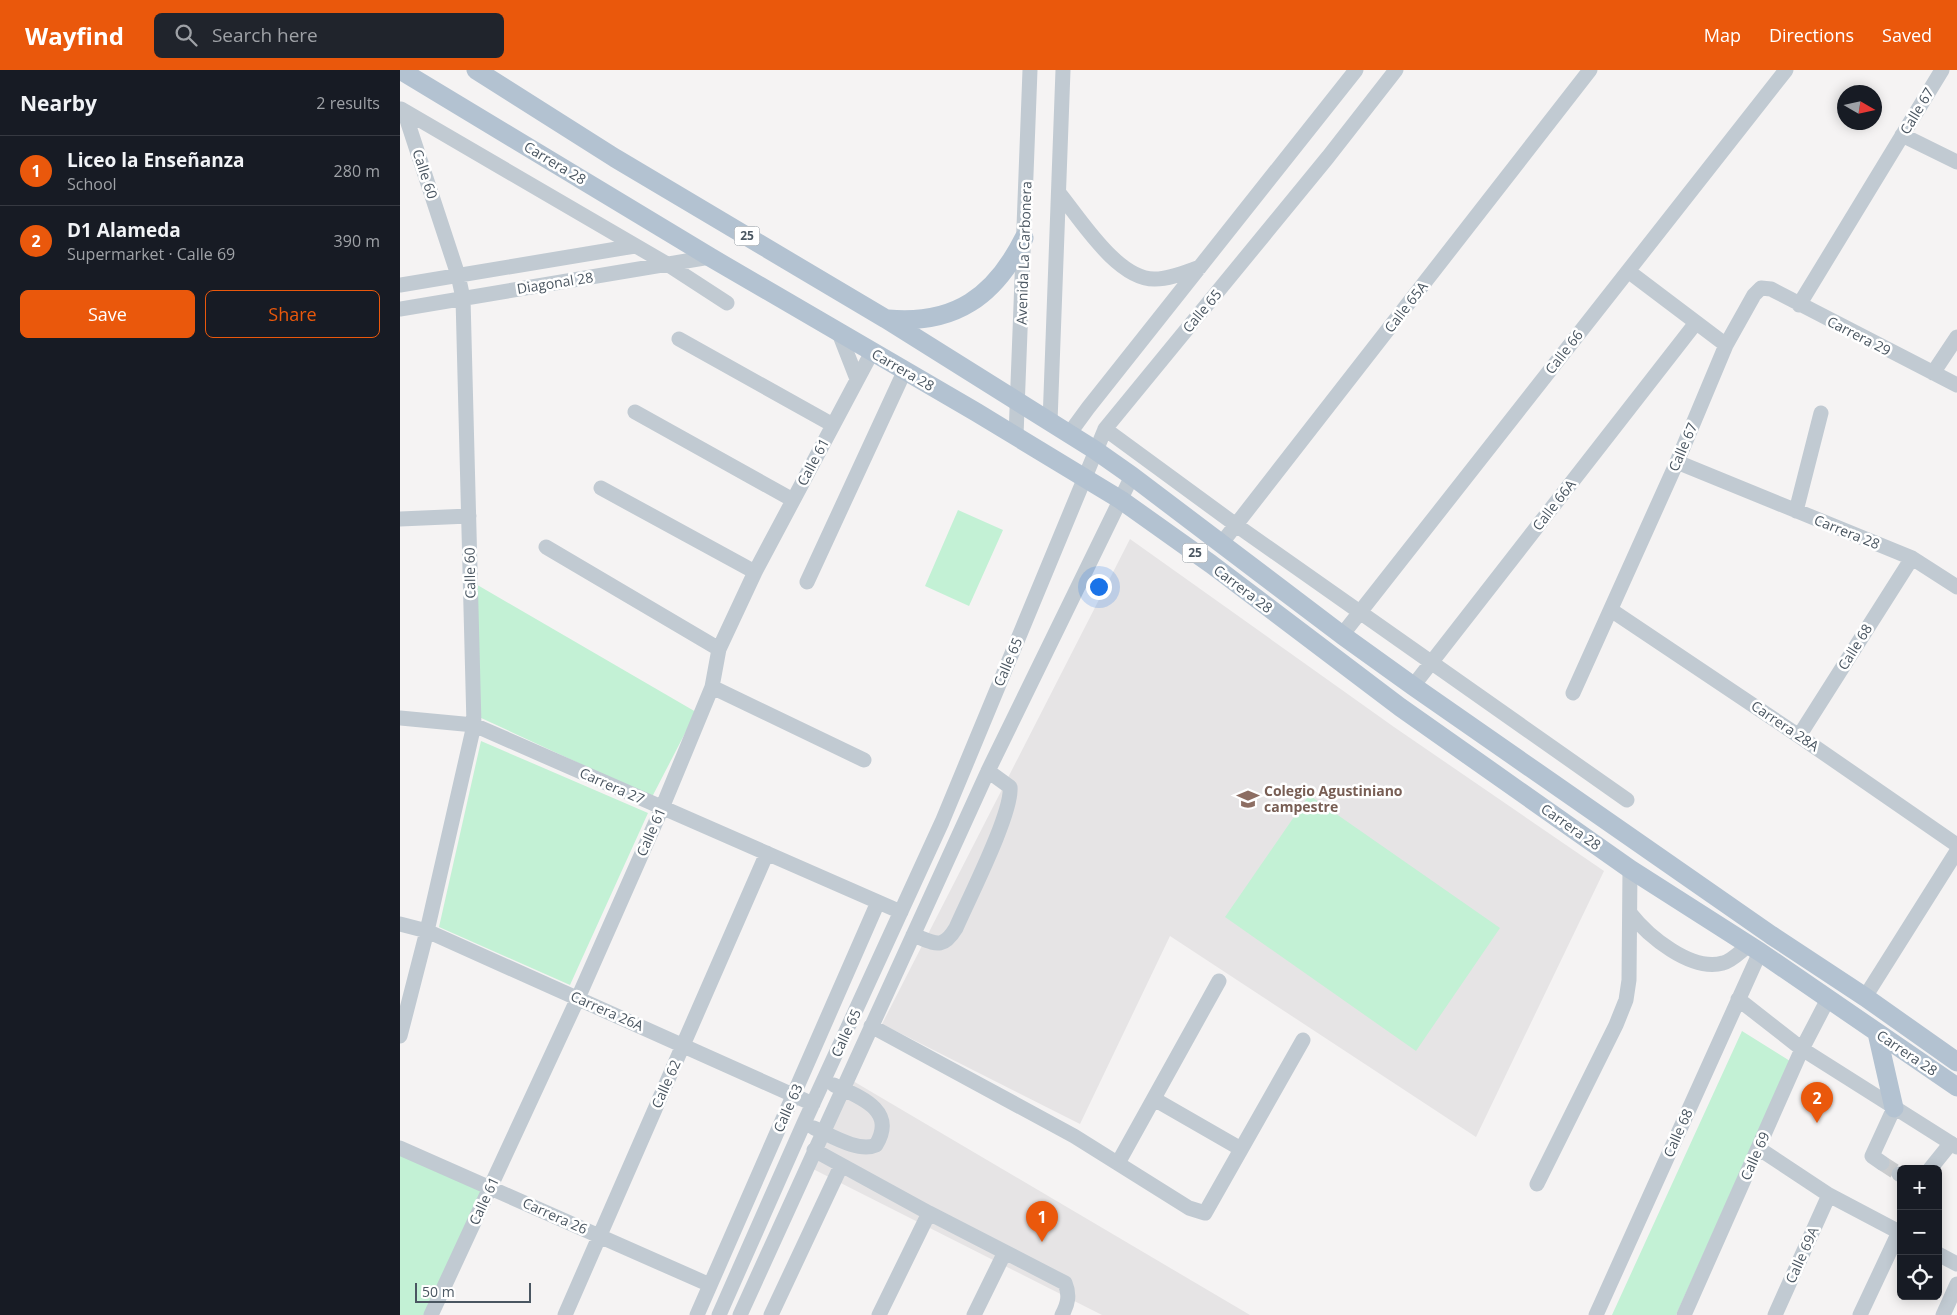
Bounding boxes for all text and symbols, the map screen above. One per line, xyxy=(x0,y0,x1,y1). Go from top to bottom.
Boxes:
search box xyxy=(154,13,504,58)
text: Wayfind xyxy=(25,19,124,52)
icon: search xyxy=(172,21,200,49)
text: Search here xyxy=(212,22,318,48)
text: Map xyxy=(1704,23,1741,47)
text: Directions xyxy=(1769,23,1854,47)
text: Saved xyxy=(1882,23,1932,47)
street label: Calle 67 xyxy=(1895,84,1938,138)
north arrow xyxy=(1837,85,1882,130)
text: Nearby xyxy=(20,89,97,117)
text: 2 results xyxy=(316,92,380,114)
street label: Carrera 28 xyxy=(521,137,590,188)
text: Liceo la Enseñanza xyxy=(67,147,244,173)
street label: Calle 60 xyxy=(409,147,442,201)
text: 1 xyxy=(31,160,41,182)
text: 280 m xyxy=(334,160,380,182)
text: School xyxy=(67,173,117,195)
street label: Avenida La Carbonera xyxy=(1011,181,1036,325)
text: D1 Alameda xyxy=(67,217,181,243)
road number: 25 xyxy=(734,227,760,246)
text: 2 xyxy=(31,230,41,252)
text: 390 m xyxy=(334,230,380,252)
text: Supermarket · Calle 69 xyxy=(67,243,235,265)
street label: Diagonal 28 xyxy=(515,267,594,298)
street label: Calle 65A xyxy=(1380,277,1432,336)
street label: Calle 65 xyxy=(1178,285,1225,336)
button: Save xyxy=(20,290,195,338)
button: Share xyxy=(205,290,380,338)
street label: Carrera 29 xyxy=(1824,311,1894,360)
street label: Calle 66 xyxy=(1540,326,1587,378)
street label: Carrera 28 xyxy=(869,344,938,395)
street label: Calle 67 xyxy=(1664,420,1701,474)
street label: Calle 61 xyxy=(792,435,833,489)
street label: Calle 66A xyxy=(1528,475,1580,534)
street label: Carrera 28 xyxy=(1812,510,1883,553)
road number: 25 xyxy=(1182,543,1208,562)
street label: Calle 60 xyxy=(460,547,479,599)
street label: Carrera 28 xyxy=(1210,560,1277,617)
your location xyxy=(1086,574,1112,600)
street label: Calle 68 xyxy=(1833,620,1876,673)
street label: Calle 65 xyxy=(989,635,1026,689)
street label: Carrera 28A xyxy=(1748,696,1823,755)
street label: Carrera 27 xyxy=(577,763,648,808)
place label: Colegio Agustiniano campestre xyxy=(1264,781,1403,816)
school or university icon: Colegio Agustiniano campestre xyxy=(1235,786,1261,812)
street label: Carrera 28 xyxy=(1538,799,1605,854)
street label: Calle 61 xyxy=(631,805,670,859)
street label: Carrera 26A xyxy=(568,986,647,1035)
street label: Calle 65 xyxy=(826,1006,865,1060)
street label: Carrera 28 xyxy=(1873,1025,1941,1080)
street label: Calle 62 xyxy=(646,1057,685,1111)
street label: Calle 63 xyxy=(768,1081,807,1135)
pin: 2 xyxy=(1801,1082,1833,1123)
street label: Calle 68 xyxy=(1658,1106,1697,1160)
street label: Calle 69 xyxy=(1735,1129,1774,1183)
map controls xyxy=(1897,1165,1942,1300)
button: + xyxy=(1897,1165,1942,1210)
street label: Calle 61 xyxy=(464,1174,503,1228)
street label: Carrera 26 xyxy=(520,1193,591,1238)
pin: 1 xyxy=(1026,1201,1058,1242)
button: − xyxy=(1897,1210,1942,1255)
street label: Calle 69A xyxy=(1781,1223,1822,1286)
button: locate xyxy=(1897,1255,1942,1300)
scale bar xyxy=(415,1280,531,1303)
text: 50 m xyxy=(422,1282,455,1301)

